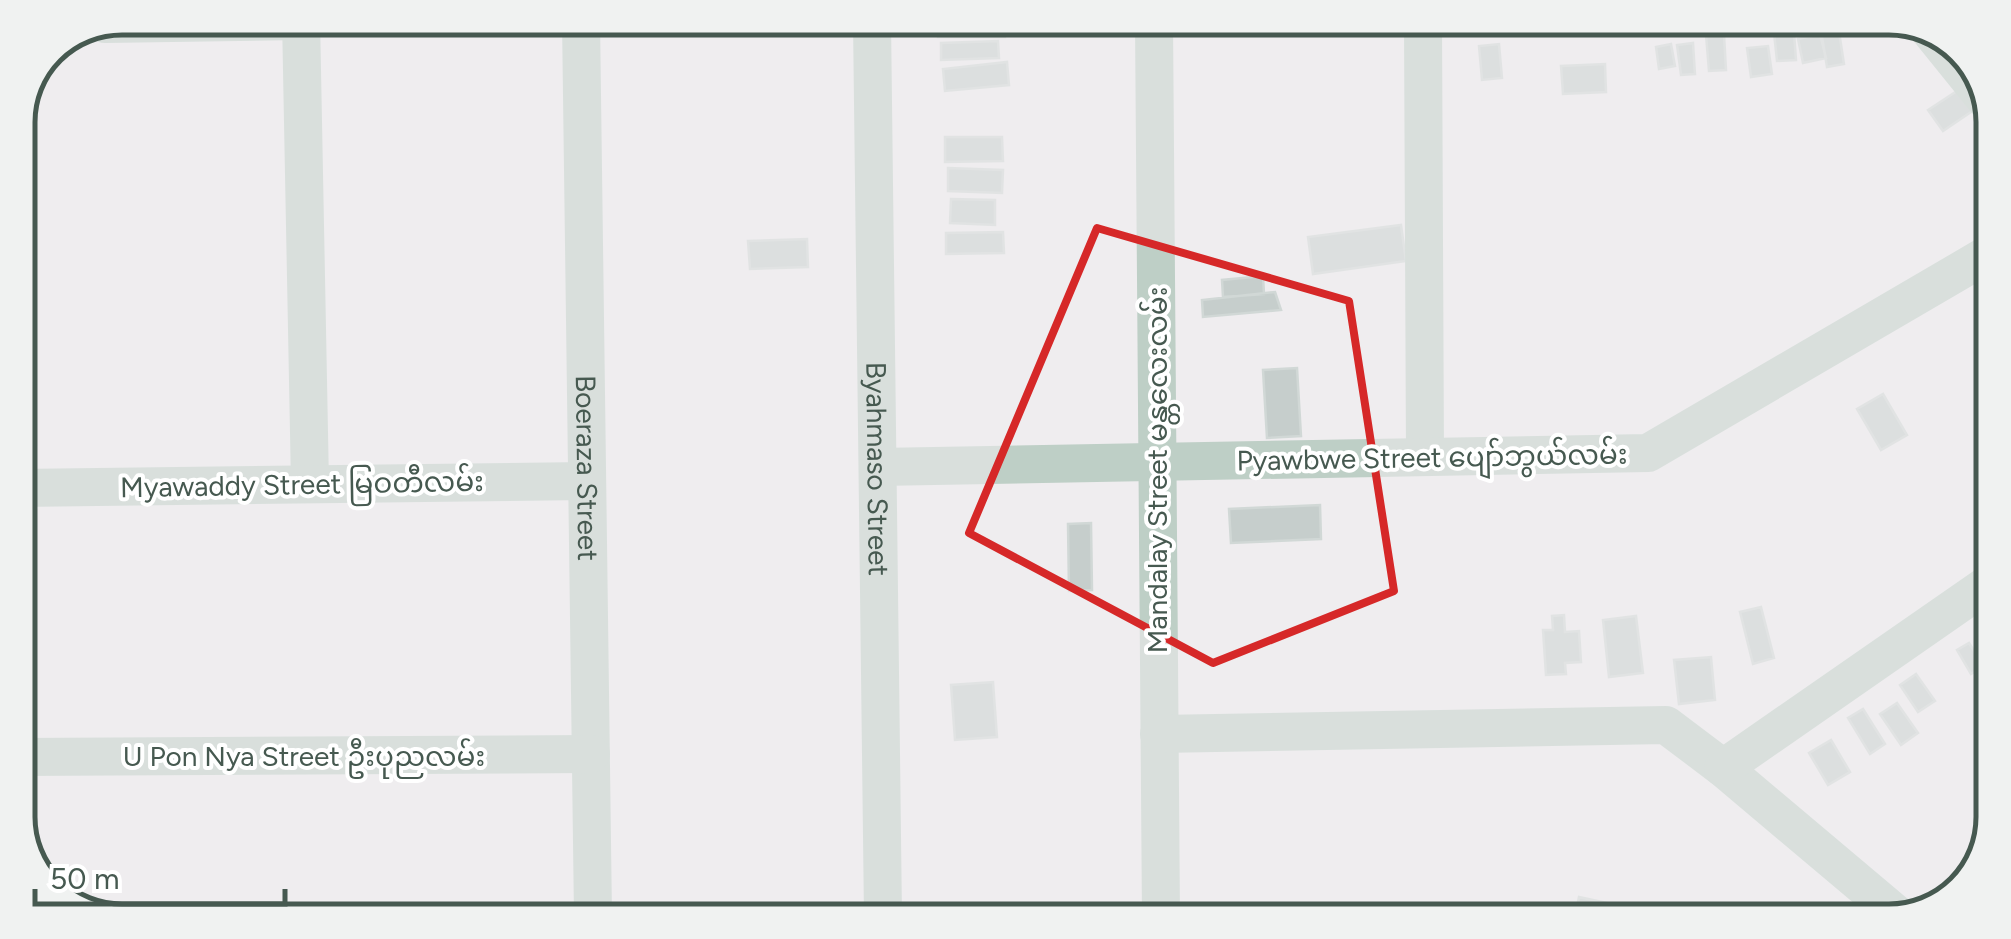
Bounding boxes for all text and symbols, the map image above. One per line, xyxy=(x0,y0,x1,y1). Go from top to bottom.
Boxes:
street label: Mandalay Street မန္တလေးလမ်း xyxy=(1139,287,1180,653)
street label: Byahmaso Street xyxy=(859,362,896,576)
street label: Boeraza Street xyxy=(569,375,605,561)
street label: Pyawbwe Street ပျော်ဘွယ်လမ်း xyxy=(1236,436,1628,483)
street label: Myawaddy Street မြဝတီလမ်း xyxy=(120,463,484,510)
street label: U Pon Nya Street ဦးပုညလမ်း xyxy=(123,738,485,779)
scale bar xyxy=(35,844,285,906)
text: 50 m xyxy=(50,860,119,897)

